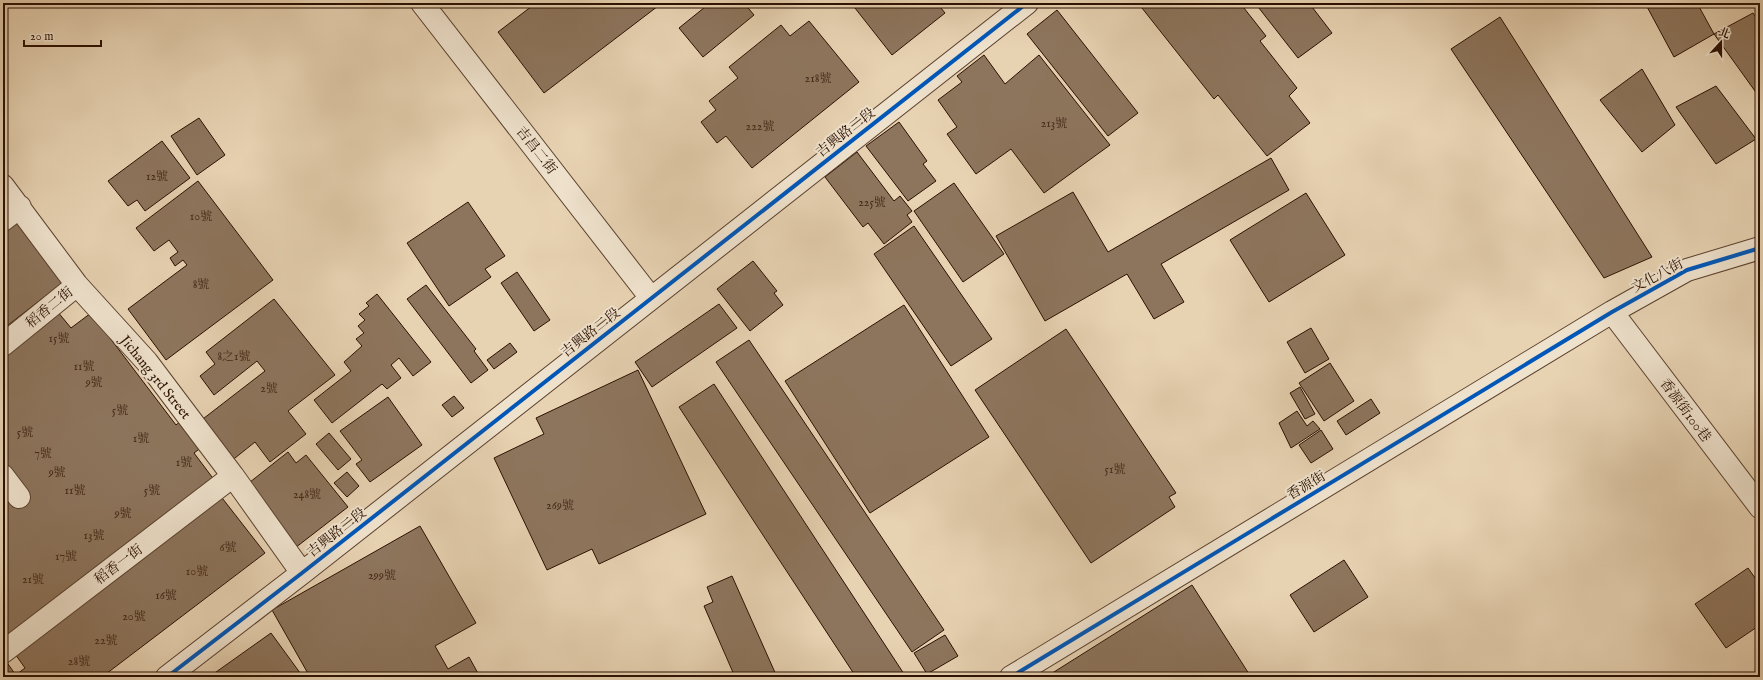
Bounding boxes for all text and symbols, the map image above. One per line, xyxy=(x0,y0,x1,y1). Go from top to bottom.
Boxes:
scale bar xyxy=(24,22,101,48)
north arrow xyxy=(1701,22,1741,62)
text: 北 xyxy=(1717,25,1732,42)
text: 20 m xyxy=(30,29,53,44)
house number: 218號 xyxy=(805,71,831,86)
street label: 吉興路二段 xyxy=(812,104,879,161)
house number: 213號 xyxy=(1041,116,1067,131)
house number: 222號 xyxy=(746,119,774,134)
street label: 吉昌二街 xyxy=(512,123,561,178)
house number: 12號 xyxy=(146,169,168,184)
house number: 225號 xyxy=(858,195,886,210)
house number: 10號 xyxy=(190,209,212,224)
street label: 文化八街 xyxy=(1629,255,1686,297)
house number: 8號 xyxy=(193,277,209,292)
street label: 稻香二街 xyxy=(22,283,77,332)
street label: 吉興路二段 xyxy=(557,304,624,361)
house number: 15號 xyxy=(49,331,69,346)
street label: Jichang 3rd Street xyxy=(115,331,195,423)
house number: 8之1號 xyxy=(217,349,251,364)
house number: 11號 xyxy=(74,359,94,374)
house number: 9號 xyxy=(84,375,103,390)
street label: 香源街100巷 xyxy=(1655,375,1715,446)
house number: 2號 xyxy=(260,381,278,396)
house number: 5號 xyxy=(112,403,128,418)
house number: 5號 xyxy=(17,425,33,440)
house number: 1號 xyxy=(133,431,149,446)
house number: 7號 xyxy=(34,446,52,461)
house number: 1號 xyxy=(176,455,192,470)
house number: 51號 xyxy=(1105,462,1125,477)
house number: 9號 xyxy=(47,465,66,480)
street label: 香源街 xyxy=(1284,467,1329,504)
house number: 11號 xyxy=(65,483,85,498)
house number: 5號 xyxy=(144,483,160,498)
house number: 248號 xyxy=(293,487,321,502)
house number: 269號 xyxy=(546,498,574,513)
street label: 吉興路二段 xyxy=(303,504,370,561)
house number: 9號 xyxy=(113,506,132,521)
house number: 13號 xyxy=(84,528,104,543)
house number: 6號 xyxy=(219,540,237,555)
street label: 稻香一街 xyxy=(91,541,146,589)
house number: 17號 xyxy=(55,549,77,564)
house number: 10號 xyxy=(186,564,208,579)
house number: 299號 xyxy=(368,568,396,583)
house number: 21號 xyxy=(22,572,44,587)
house number: 16號 xyxy=(155,588,177,603)
house number: 20號 xyxy=(122,609,146,624)
house number: 22號 xyxy=(94,633,118,648)
house number: 28號 xyxy=(68,654,90,669)

